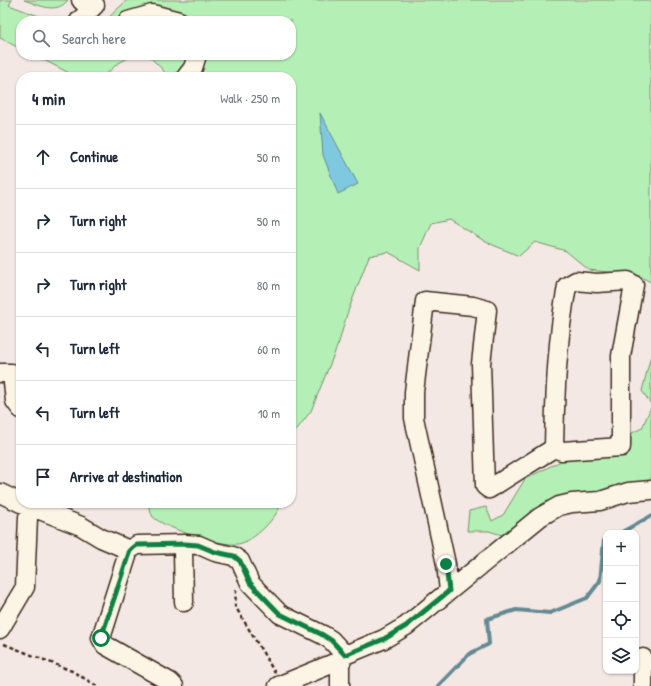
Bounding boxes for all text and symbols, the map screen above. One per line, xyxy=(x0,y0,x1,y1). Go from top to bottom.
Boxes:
search box xyxy=(16,16,296,60)
icon: search xyxy=(30,27,52,49)
text: Search here xyxy=(62,28,126,49)
text: 4 min xyxy=(32,87,65,110)
text: Walk · 250 m xyxy=(220,89,280,107)
icon: ahead xyxy=(32,146,54,168)
text: Continue xyxy=(70,146,118,167)
text: 50 m xyxy=(257,148,280,166)
icon: right xyxy=(32,210,54,232)
text: Turn right xyxy=(70,210,126,231)
text: 50 m xyxy=(257,212,280,230)
icon: right xyxy=(32,274,54,296)
text: Turn right xyxy=(70,274,126,295)
text: 80 m xyxy=(257,276,280,294)
icon: left xyxy=(32,338,54,360)
text: Turn left xyxy=(70,338,120,359)
text: 60 m xyxy=(257,340,280,358)
icon: left xyxy=(32,402,54,424)
text: Turn left xyxy=(70,402,120,423)
text: 10 m xyxy=(258,404,280,422)
icon: arrive xyxy=(32,466,54,488)
text: Arrive at destination xyxy=(70,466,182,487)
map controls xyxy=(603,530,639,674)
button: + xyxy=(603,530,639,566)
route end xyxy=(437,555,455,573)
button: − xyxy=(603,566,639,602)
button: locate xyxy=(603,602,639,638)
route start xyxy=(92,629,110,647)
button: layers xyxy=(603,638,639,674)

